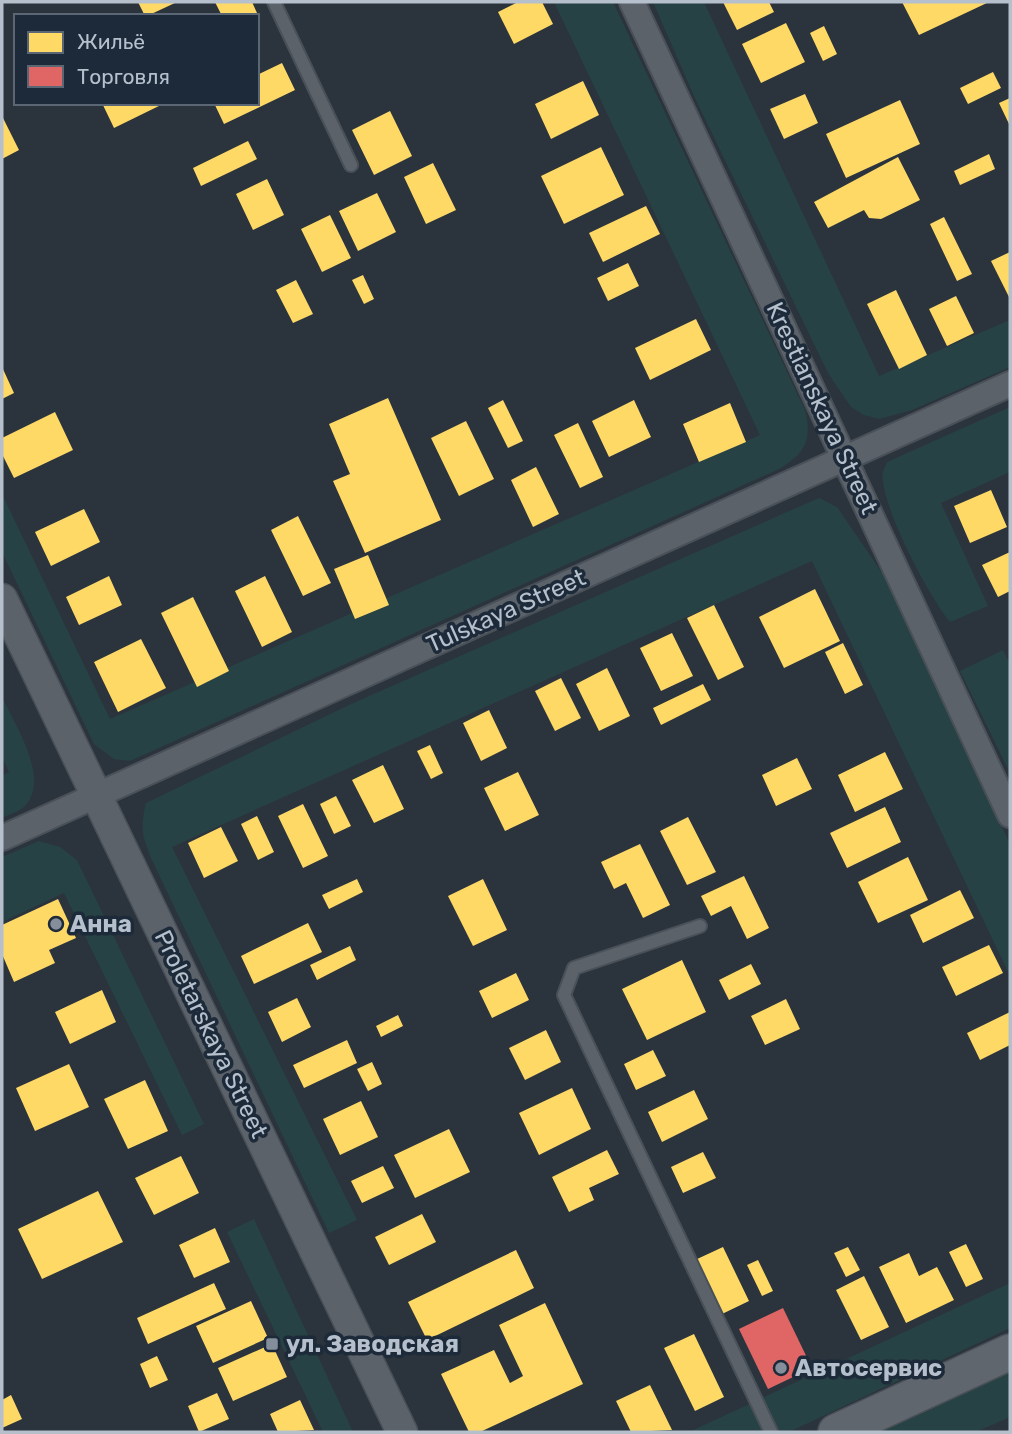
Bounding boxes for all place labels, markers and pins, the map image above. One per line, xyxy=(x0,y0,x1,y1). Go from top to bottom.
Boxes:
place label: Анна xyxy=(70,910,132,938)
marker: Анна xyxy=(48,916,64,932)
place label: ул. Заводская xyxy=(286,1330,459,1358)
marker: ул. Заводская xyxy=(264,1336,280,1352)
place label: Автосервис xyxy=(795,1354,942,1382)
marker: Автосервис xyxy=(773,1360,789,1376)

